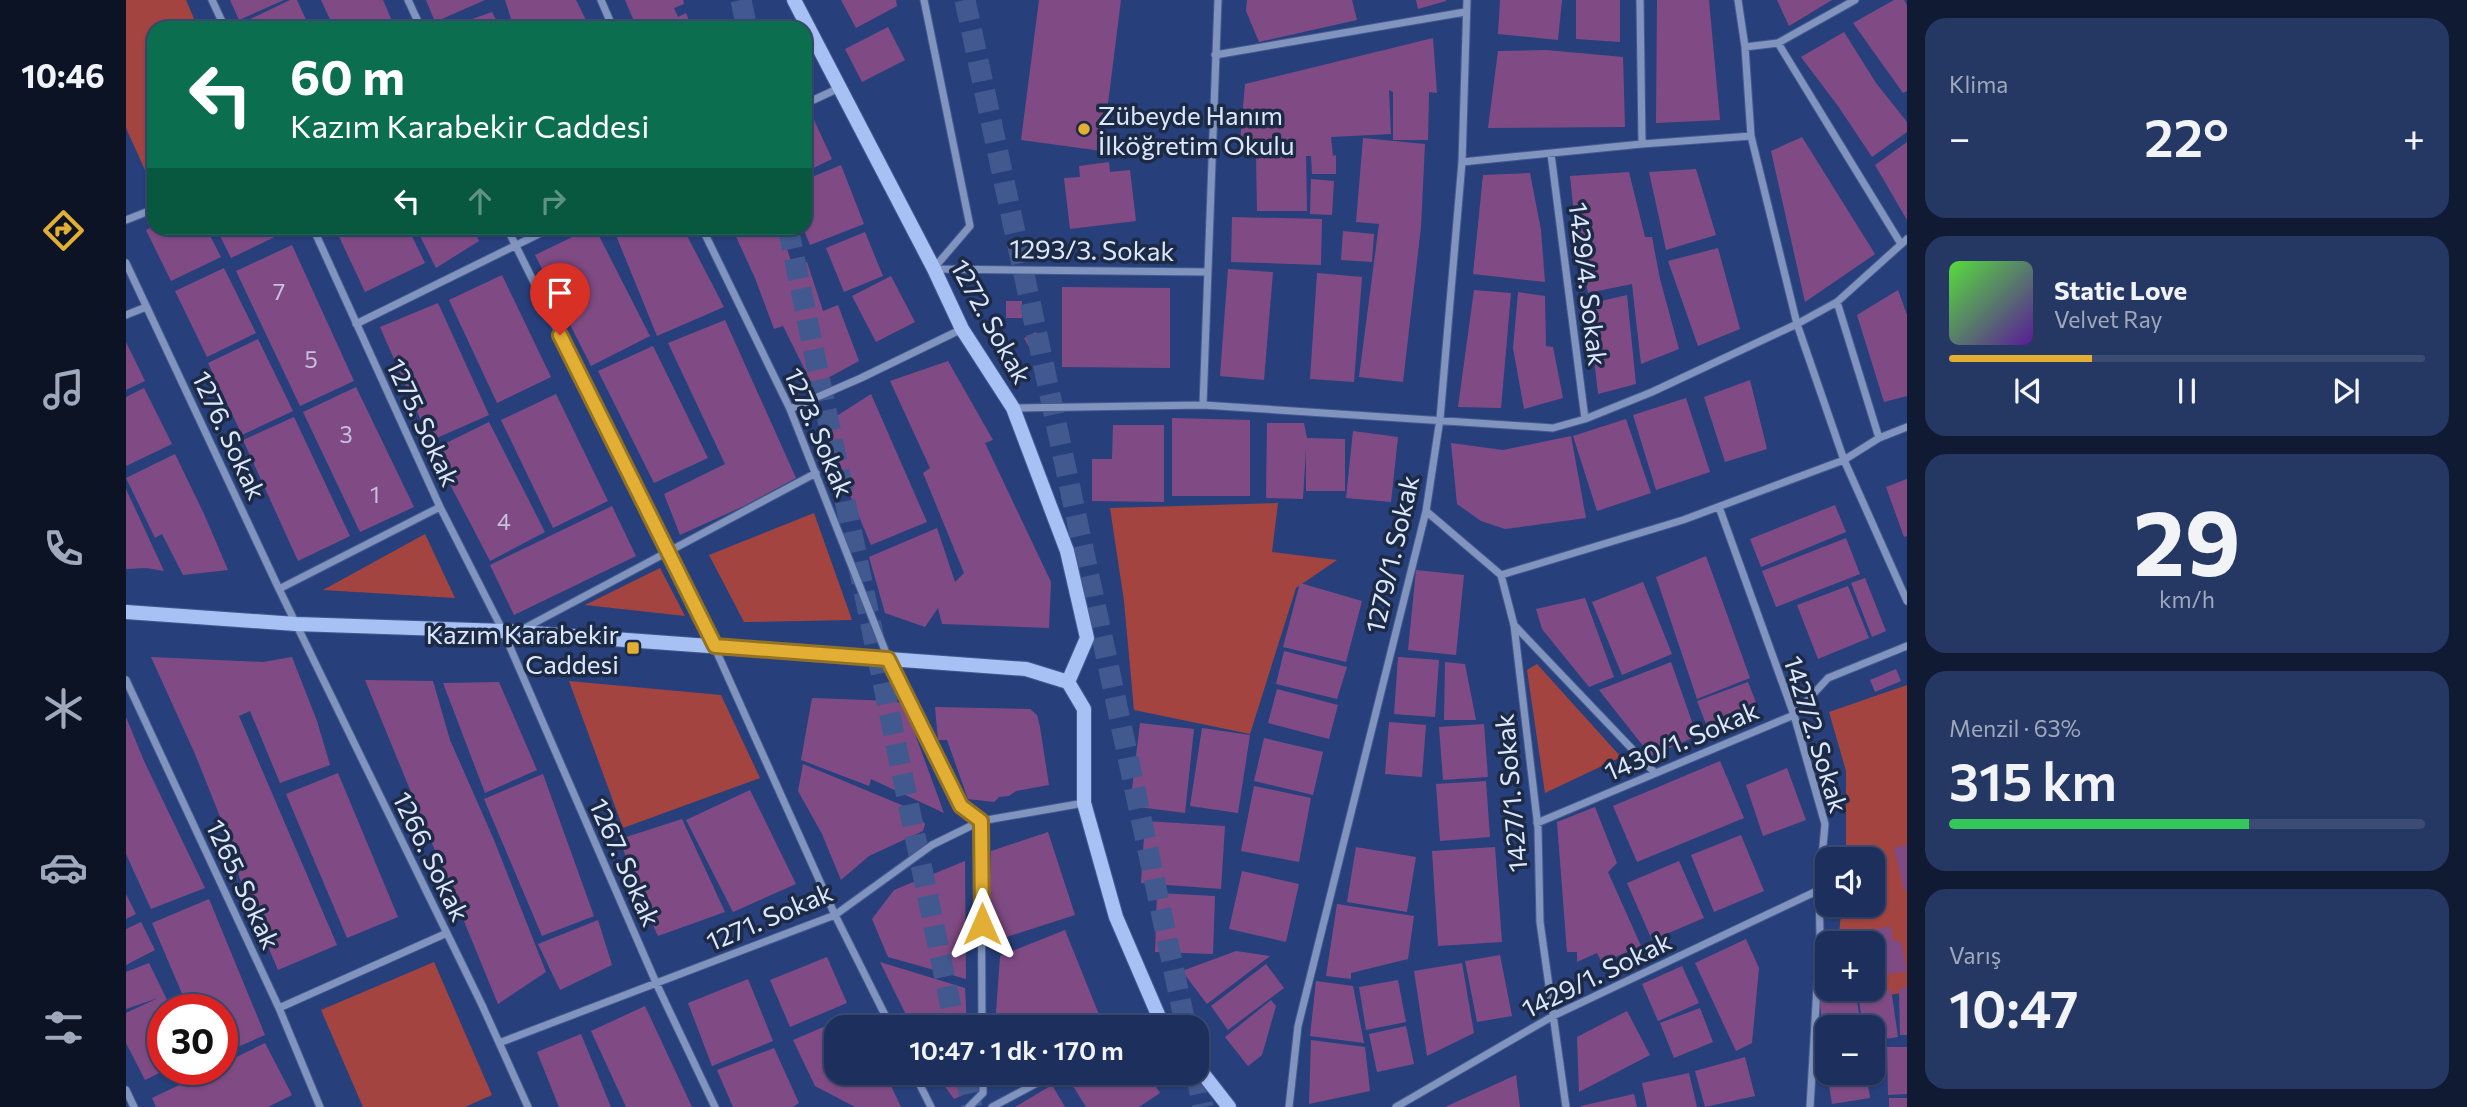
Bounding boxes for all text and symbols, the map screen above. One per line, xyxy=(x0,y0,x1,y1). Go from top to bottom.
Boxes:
text: 60 m xyxy=(290,45,405,105)
icon: left xyxy=(175,49,266,140)
text: 10:46 xyxy=(21,55,105,95)
text: Klima xyxy=(1949,70,2008,98)
place label: Zübeyde Hanım İlköğretim Okulu xyxy=(1098,99,1294,160)
text: 22° xyxy=(2144,104,2229,168)
text: Kazım Karabekir Caddesi xyxy=(290,105,649,145)
text: − xyxy=(1949,113,1971,160)
text: + xyxy=(2403,113,2425,160)
marker: Zübeyde Hanım İlköğretim Okulu xyxy=(1076,121,1092,137)
icon: left xyxy=(388,182,426,220)
icon: ahead xyxy=(461,182,499,220)
icon: right xyxy=(534,182,572,220)
street label: 1429/4. Sokak xyxy=(1564,200,1614,368)
icon: directions xyxy=(39,206,88,255)
street label: 1293/3. Sokak xyxy=(1009,232,1175,266)
street label: 1272. Sokak xyxy=(945,253,1039,389)
pin xyxy=(530,263,590,335)
icon: arrive xyxy=(541,274,579,312)
text: Static Love xyxy=(2054,274,2187,305)
house number: 7 xyxy=(273,277,285,305)
text: Velvet Ray xyxy=(2054,305,2162,333)
house number: 5 xyxy=(304,345,318,373)
street label: 1275. Sokak xyxy=(381,353,467,491)
street label: 1273. Sokak xyxy=(779,363,861,501)
icon: music xyxy=(39,365,88,414)
street label: 1276. Sokak xyxy=(187,366,273,504)
icon: previous xyxy=(2009,372,2047,410)
icon: pause xyxy=(2168,372,2206,410)
icon: next xyxy=(2327,372,2365,410)
house number: 3 xyxy=(339,420,353,448)
street label: 1279/1. Sokak xyxy=(1358,472,1424,636)
house number: 1 xyxy=(370,480,380,508)
text: 29 xyxy=(2133,483,2241,595)
house number: 4 xyxy=(497,507,511,535)
icon: phone xyxy=(39,524,88,573)
text: km/h xyxy=(2159,585,2215,613)
place label: Kazım Karabekir Caddesi xyxy=(426,618,619,679)
marker: Kazım Karabekir Caddesi xyxy=(625,640,641,656)
street label: 1427/2. Sokak xyxy=(1778,652,1856,816)
icon: climate xyxy=(39,684,88,733)
street label: 1430/1. Sokak xyxy=(1599,694,1763,786)
street label: 1427/1. Sokak xyxy=(1488,713,1532,873)
text: Menzil · 63% xyxy=(1949,714,2081,742)
text: 315 km xyxy=(1949,748,2117,812)
street label: 1266. Sokak xyxy=(387,786,477,926)
street label: 1267. Sokak xyxy=(584,793,668,931)
street label: 1265. Sokak xyxy=(200,814,288,954)
icon: car xyxy=(39,843,88,892)
map controls xyxy=(1815,847,1885,1085)
button: sound xyxy=(1815,847,1885,917)
street label: 1271. Sokak xyxy=(701,876,837,956)
position arrow xyxy=(945,887,1019,961)
street label: 1429/1. Sokak xyxy=(1516,924,1676,1024)
button: + xyxy=(1815,931,1885,1001)
text: Varış xyxy=(1949,941,2001,969)
text: 10:47 xyxy=(1949,975,2079,1039)
speed limit sign: 30 xyxy=(147,994,238,1085)
icon: filters xyxy=(39,1003,88,1052)
button: − xyxy=(1815,1015,1885,1085)
text: 10:47 · 1 dk · 170 m xyxy=(909,1034,1124,1065)

